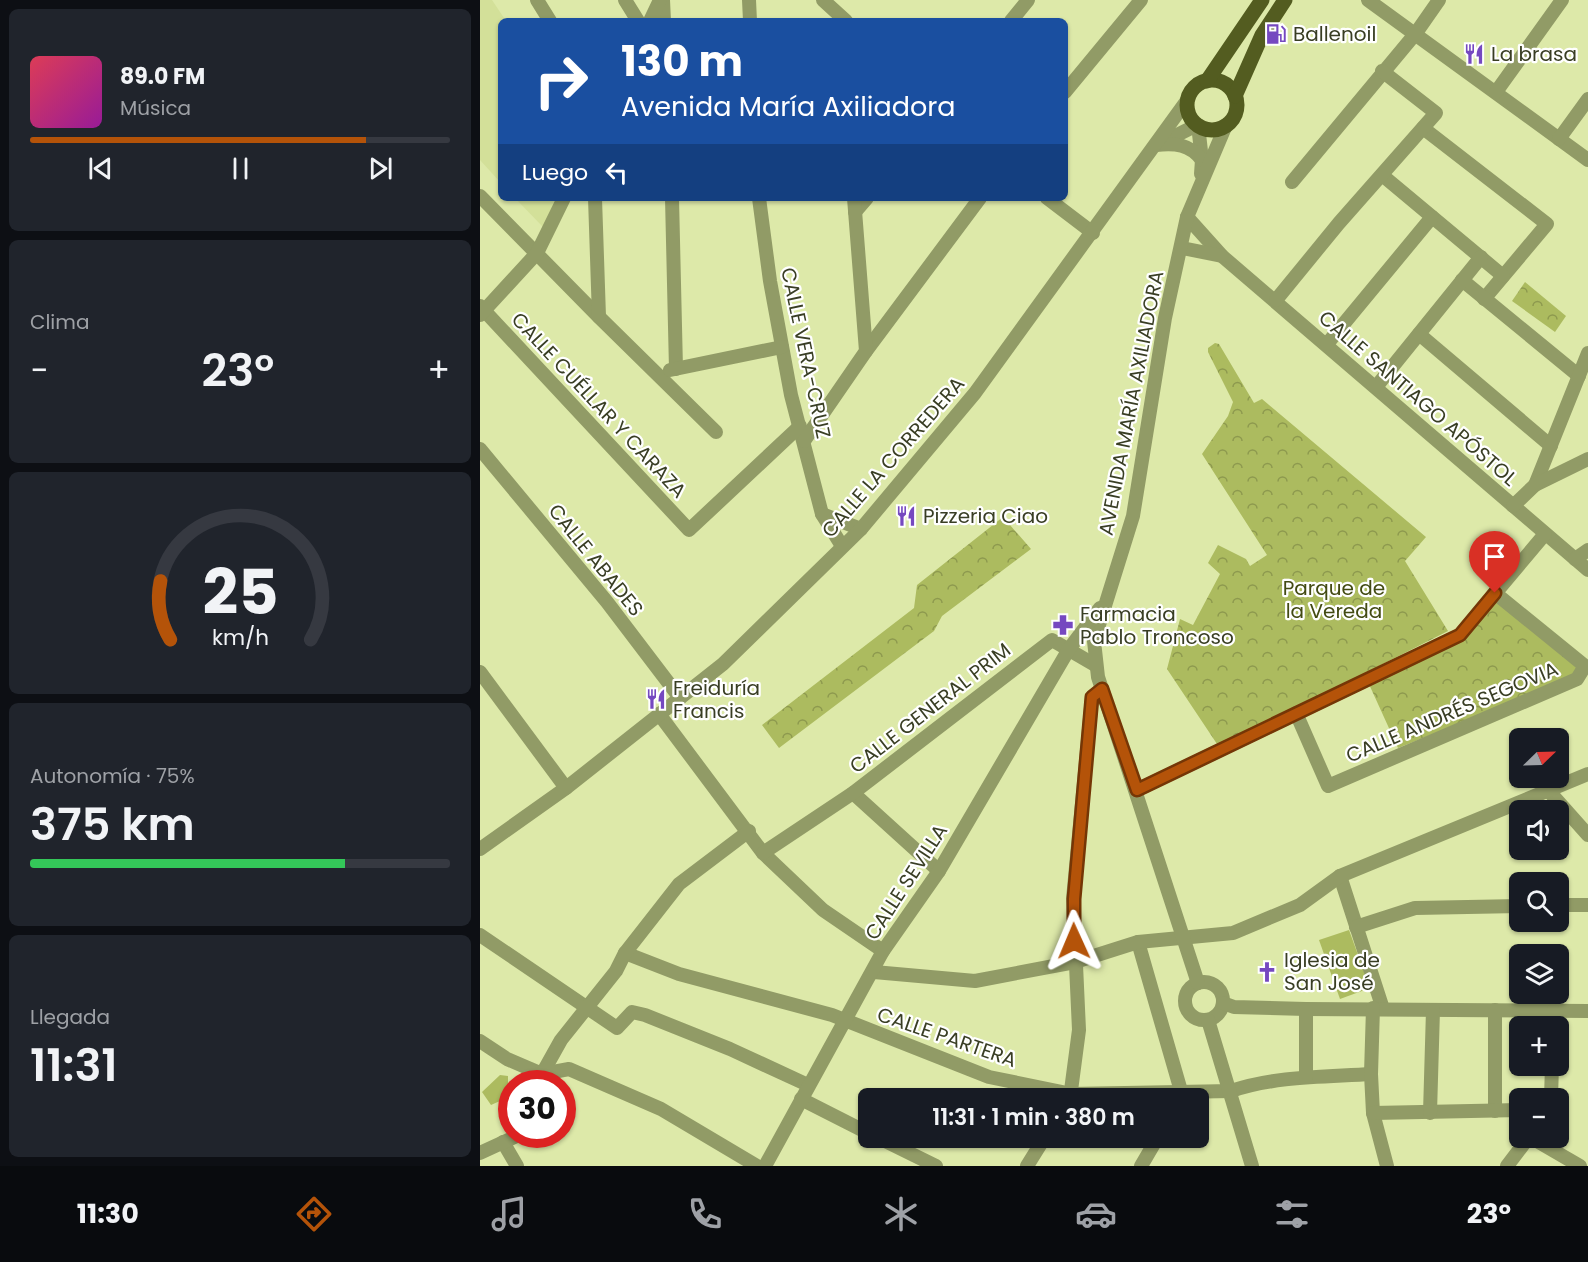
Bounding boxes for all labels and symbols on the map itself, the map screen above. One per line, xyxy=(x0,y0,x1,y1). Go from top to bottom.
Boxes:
place label: Ballenoil xyxy=(1293,20,1376,48)
fuel station icon: Ballenoil xyxy=(1264,22,1288,46)
place label: La brasa xyxy=(1491,40,1577,68)
restaurant icon: La brasa xyxy=(1462,42,1486,66)
street label: CALLE VERA-CRUZ xyxy=(774,265,838,441)
street label: AVENIDA MARÍA AXILIADORA xyxy=(1092,268,1170,538)
street label: CALLE SANTIAGO APÓSTOL xyxy=(1313,304,1524,492)
street label: CALLE CUÉLLAR Y CARAZA xyxy=(505,306,693,504)
street label: CALLE LA CORREDERA xyxy=(815,370,971,544)
street label: CALLE ABADES xyxy=(542,498,650,622)
place label: Pizzeria Ciao xyxy=(923,502,1048,530)
restaurant icon: Pizzeria Ciao xyxy=(894,504,918,528)
pin xyxy=(1469,531,1520,593)
park label: Parque de la Vereda xyxy=(1283,574,1385,625)
place label: Farmacia Pablo Troncoso xyxy=(1080,600,1234,651)
pharmacy icon: Farmacia Pablo Troncoso xyxy=(1051,613,1075,637)
street label: CALLE GENERAL PRIM xyxy=(844,636,1016,780)
street label: CALLE ANDRÉS SEGOVIA xyxy=(1342,655,1562,769)
place label: Freiduría Francis xyxy=(673,674,760,725)
restaurant icon: Freiduría Francis xyxy=(644,687,668,711)
north arrow xyxy=(1509,728,1569,788)
street label: CALLE SEVILLA xyxy=(858,819,954,945)
position arrow xyxy=(1042,909,1106,973)
place label: Iglesia de San José xyxy=(1284,946,1380,997)
church icon: Iglesia de San José xyxy=(1255,960,1279,984)
street label: CALLE PARTERA xyxy=(874,1000,1020,1074)
speed limit sign: 30 xyxy=(498,1070,576,1148)

